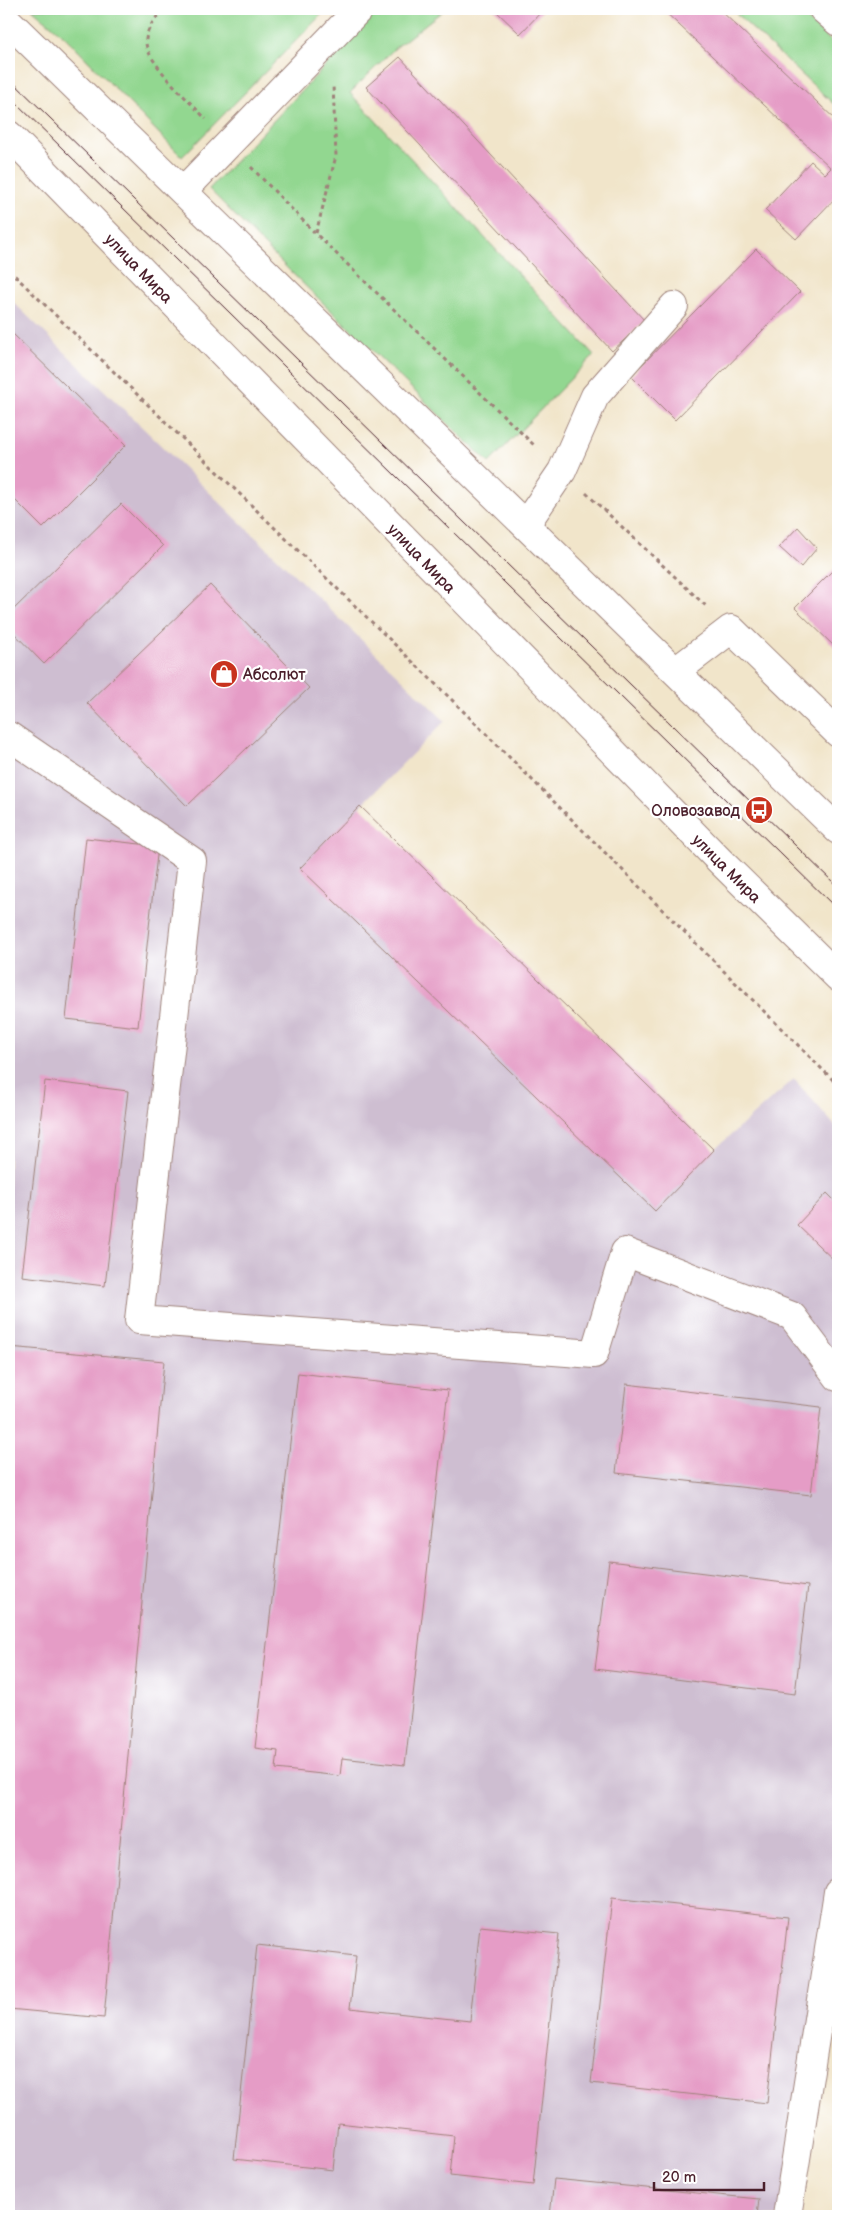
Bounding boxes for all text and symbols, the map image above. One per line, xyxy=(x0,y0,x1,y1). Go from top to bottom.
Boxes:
street label: улица Мира xyxy=(100,230,176,308)
street label: улица Мира xyxy=(383,520,459,598)
shop icon: Абсолют xyxy=(209,659,239,689)
place label: Абсолют xyxy=(242,666,306,685)
bus stop icon: Оловозавод xyxy=(744,795,774,825)
place label: Оловозавод xyxy=(651,802,740,821)
street label: улица Мира xyxy=(688,831,765,908)
scale bar xyxy=(654,2160,764,2192)
text: 20 m xyxy=(662,2168,696,2187)

